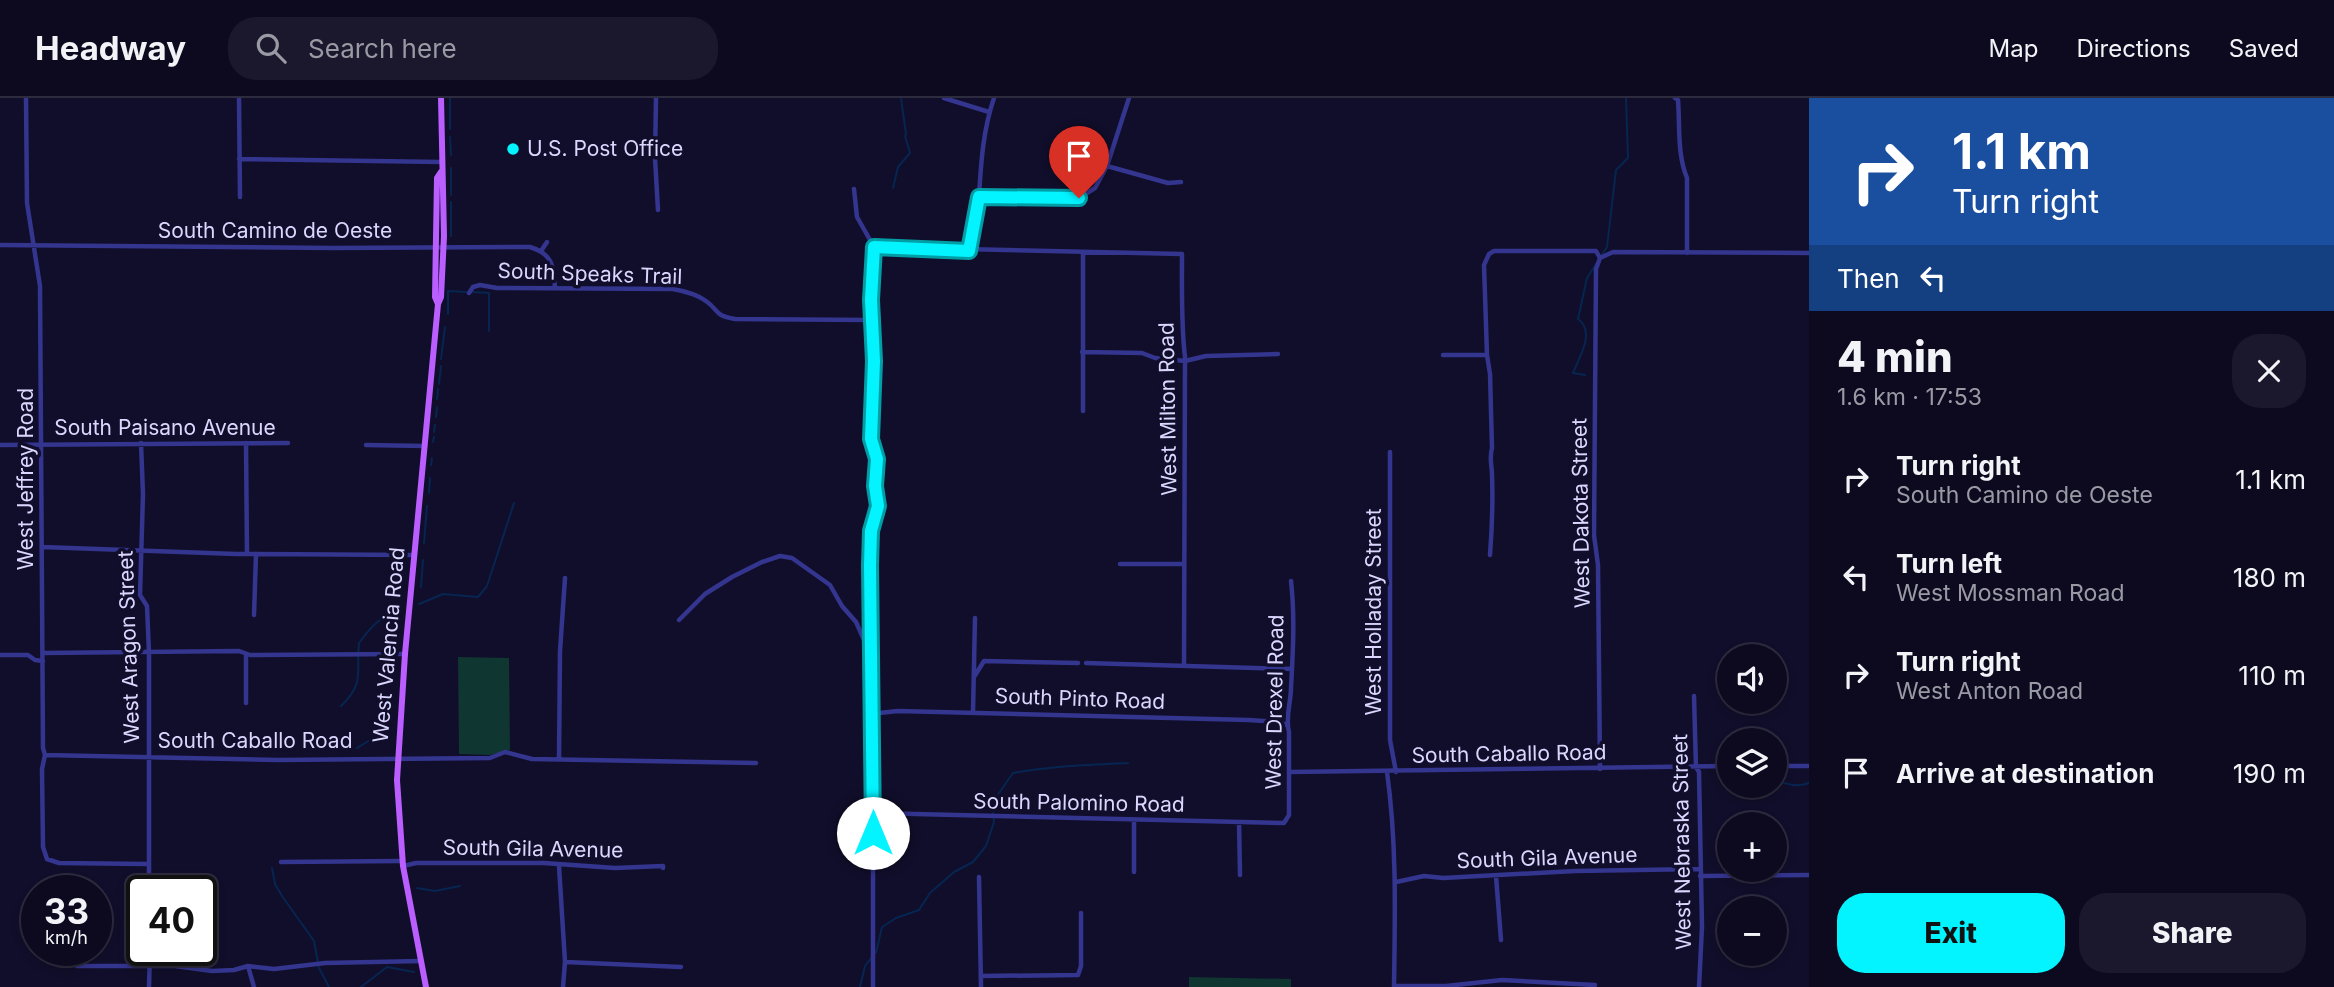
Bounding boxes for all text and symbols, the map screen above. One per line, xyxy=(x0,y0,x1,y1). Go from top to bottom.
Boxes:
search box xyxy=(228,17,718,80)
text: Headway xyxy=(35,28,186,68)
icon: search xyxy=(252,29,290,67)
text: Search here xyxy=(308,33,457,64)
text: Map xyxy=(1989,34,2038,63)
text: Directions xyxy=(2076,34,2191,63)
text: Saved xyxy=(2229,34,2299,63)
text: 1.1 km xyxy=(1952,122,2091,181)
pin xyxy=(1049,126,1109,198)
icon: right xyxy=(1837,126,1928,217)
place label: U.S. Post Office xyxy=(527,136,683,161)
icon: arrive xyxy=(1060,137,1098,175)
marker: U.S. Post Office xyxy=(505,141,521,157)
text: Turn right xyxy=(1952,182,2099,221)
street label: South Camino de Oeste xyxy=(158,218,392,243)
street label: South Speaks Trail xyxy=(497,258,683,289)
icon: left xyxy=(1914,259,1952,297)
text: Then xyxy=(1837,263,1900,294)
street label: West Milton Road xyxy=(1153,322,1182,496)
text: 4 min xyxy=(1837,331,1953,382)
button: close xyxy=(2232,334,2306,408)
text: 1.6 km · 17:53 xyxy=(1837,383,1982,411)
street label: West Jeffrey Road xyxy=(13,388,38,570)
street label: South Paisano Avenue xyxy=(54,415,276,440)
street label: West Dakota Street xyxy=(1566,418,1595,608)
text: Turn right xyxy=(1896,450,2021,481)
icon: right xyxy=(1837,460,1875,498)
text: 1.1 km xyxy=(2235,464,2306,495)
text: South Camino de Oeste xyxy=(1896,481,2153,509)
street label: West Holladay Street xyxy=(1361,508,1386,716)
street label: West Valencia Road xyxy=(368,546,410,744)
text: Turn left xyxy=(1896,548,2002,579)
street label: West Aragon Street xyxy=(113,550,144,744)
icon: left xyxy=(1837,558,1875,596)
text: 180 m xyxy=(2233,562,2306,593)
text: West Mossman Road xyxy=(1896,579,2124,607)
street label: West Drexel Road xyxy=(1260,614,1289,790)
map controls xyxy=(1717,644,1787,966)
button: sound xyxy=(1717,644,1787,714)
text: Turn right xyxy=(1896,646,2021,677)
icon: right xyxy=(1837,656,1875,694)
text: 110 m xyxy=(2238,660,2306,691)
text: West Anton Road xyxy=(1896,677,2083,705)
street label: South Pinto Road xyxy=(994,683,1166,714)
street label: South Caballo Road xyxy=(158,728,353,753)
button: layers xyxy=(1717,728,1787,798)
street label: West Nebraska Street xyxy=(1667,734,1696,950)
street label: South Caballo Road xyxy=(1411,739,1607,768)
icon: arrive xyxy=(1837,754,1875,792)
text: Arrive at destination xyxy=(1896,758,2155,789)
text: 190 m xyxy=(2233,758,2306,789)
street label: South Palomino Road xyxy=(973,788,1185,817)
position arrow xyxy=(836,796,910,870)
button: + xyxy=(1717,812,1787,882)
street label: South Gila Avenue xyxy=(442,834,624,863)
street label: South Gila Avenue xyxy=(1456,842,1638,873)
speed limit sign: 40 xyxy=(126,875,217,966)
text: 33 xyxy=(44,890,89,932)
button: Exit xyxy=(1837,893,2065,973)
button: Share xyxy=(2079,893,2306,973)
button: − xyxy=(1717,896,1787,966)
text: km/h xyxy=(45,927,88,948)

